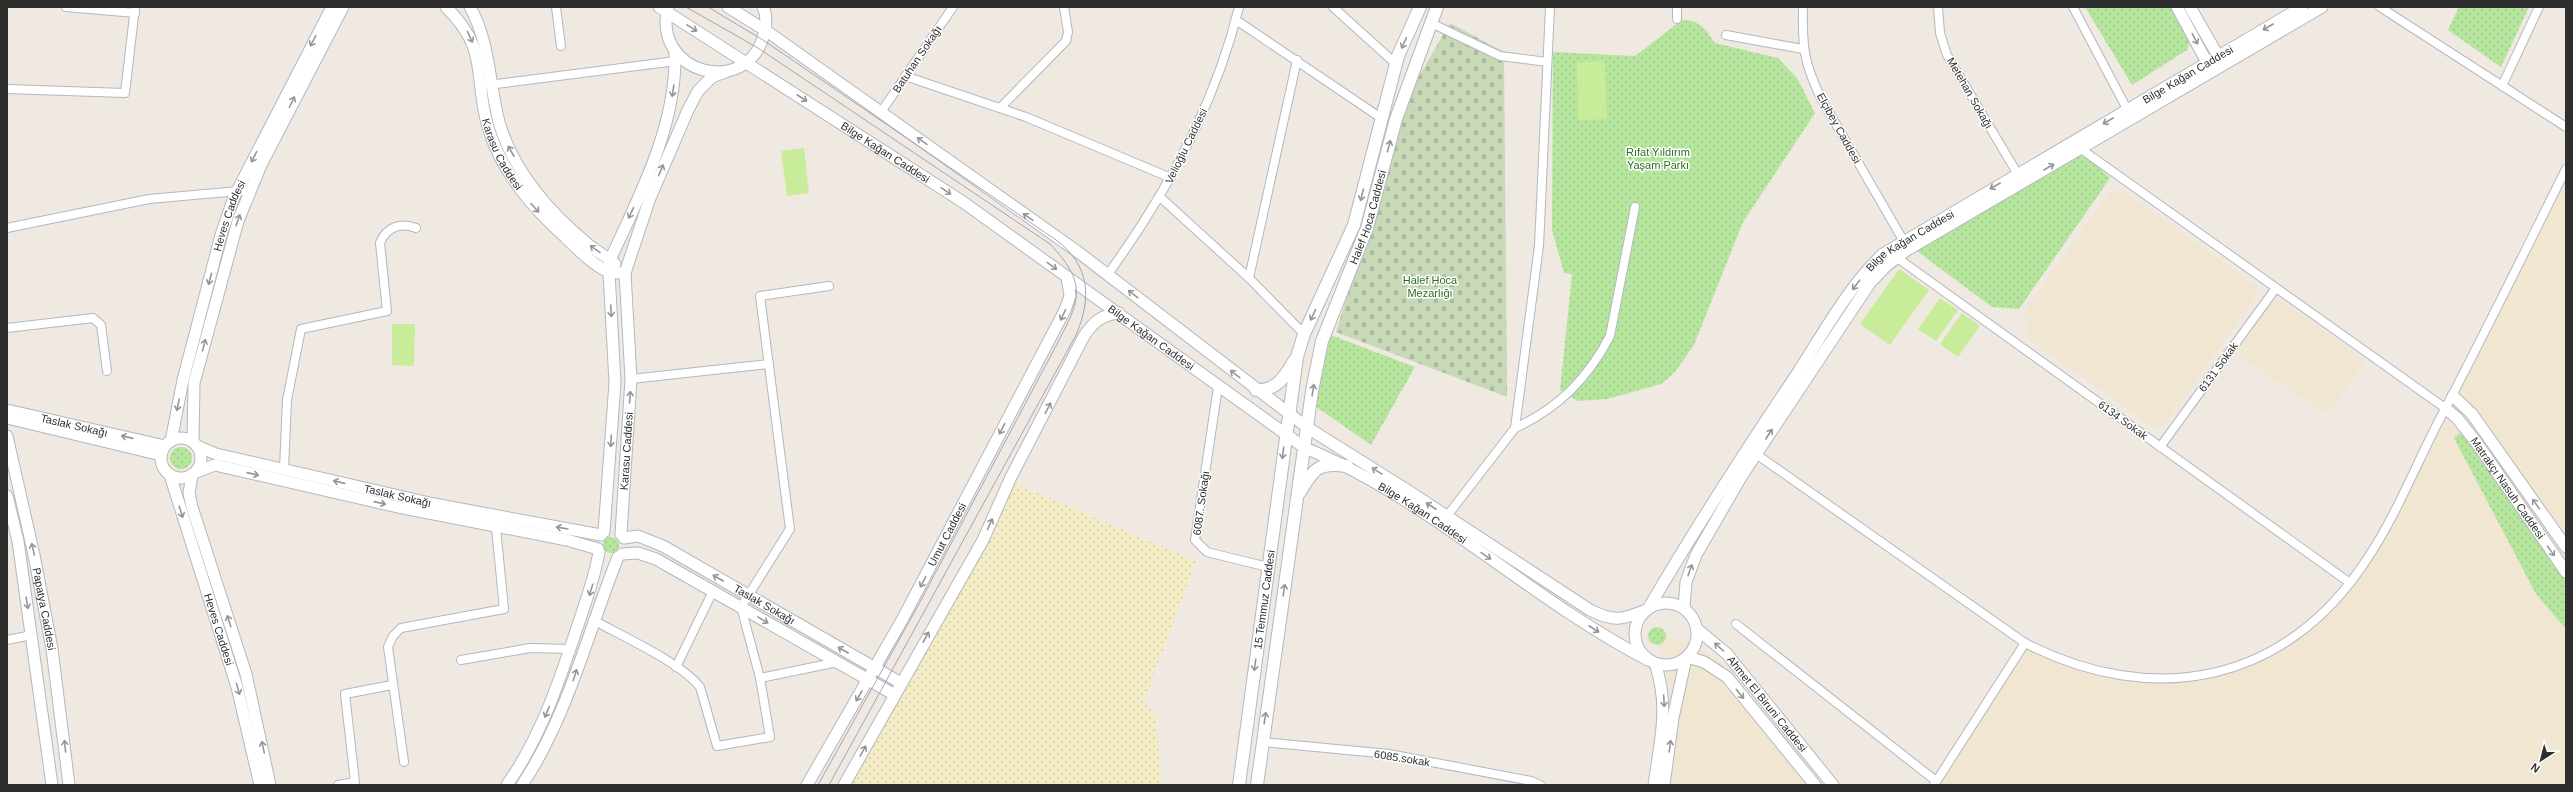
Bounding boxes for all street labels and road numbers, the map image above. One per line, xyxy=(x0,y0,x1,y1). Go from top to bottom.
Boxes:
street label: Batuhan Sokağı xyxy=(890,23,944,95)
street label: Bilge Kağan Caddesi xyxy=(2140,43,2235,106)
street label: Metehan Sokağı xyxy=(1945,55,1995,131)
street label: Elçibey Caddesi xyxy=(1815,91,1863,165)
street label: Velioğlu Caddesi xyxy=(1163,107,1209,185)
street label: Karasu Caddesi xyxy=(480,117,525,192)
street label: Bilge Kağan Caddesi xyxy=(839,119,932,185)
street label: Halef Hoca Caddesi xyxy=(1347,169,1388,266)
street label: Heves Caddesi xyxy=(211,178,248,252)
street label: Bilge Kağan Caddesi xyxy=(1863,208,1956,274)
street label: Bilge Kağan Caddesi xyxy=(1106,302,1196,372)
street label: 6131 Sokak xyxy=(2196,340,2240,394)
street label: 6134 Sokak xyxy=(2096,398,2150,442)
street label: Taslak Sokağı xyxy=(40,412,109,439)
street label: Karasu Caddesi xyxy=(618,412,635,491)
street label: Matrakçı Nasuh Caddesi xyxy=(2468,435,2547,541)
street label: 6087. Sokağı xyxy=(1191,470,1211,536)
street label: Bilge Kağan Caddesi xyxy=(1376,480,1469,546)
street label: Taslak Sokağı xyxy=(363,482,432,509)
street label: Umut Caddesi xyxy=(925,501,969,568)
street label: 15 Temmuz Caddesi xyxy=(1251,549,1277,650)
street label: Papatya Caddesi xyxy=(31,567,58,651)
street label: Taslak Sokağı xyxy=(732,582,797,627)
street label: Heves Caddesi xyxy=(202,592,236,667)
street label: Ahmet El Biruni Caddesi xyxy=(1725,654,1809,754)
street label: 6085.sokak xyxy=(1373,748,1431,768)

